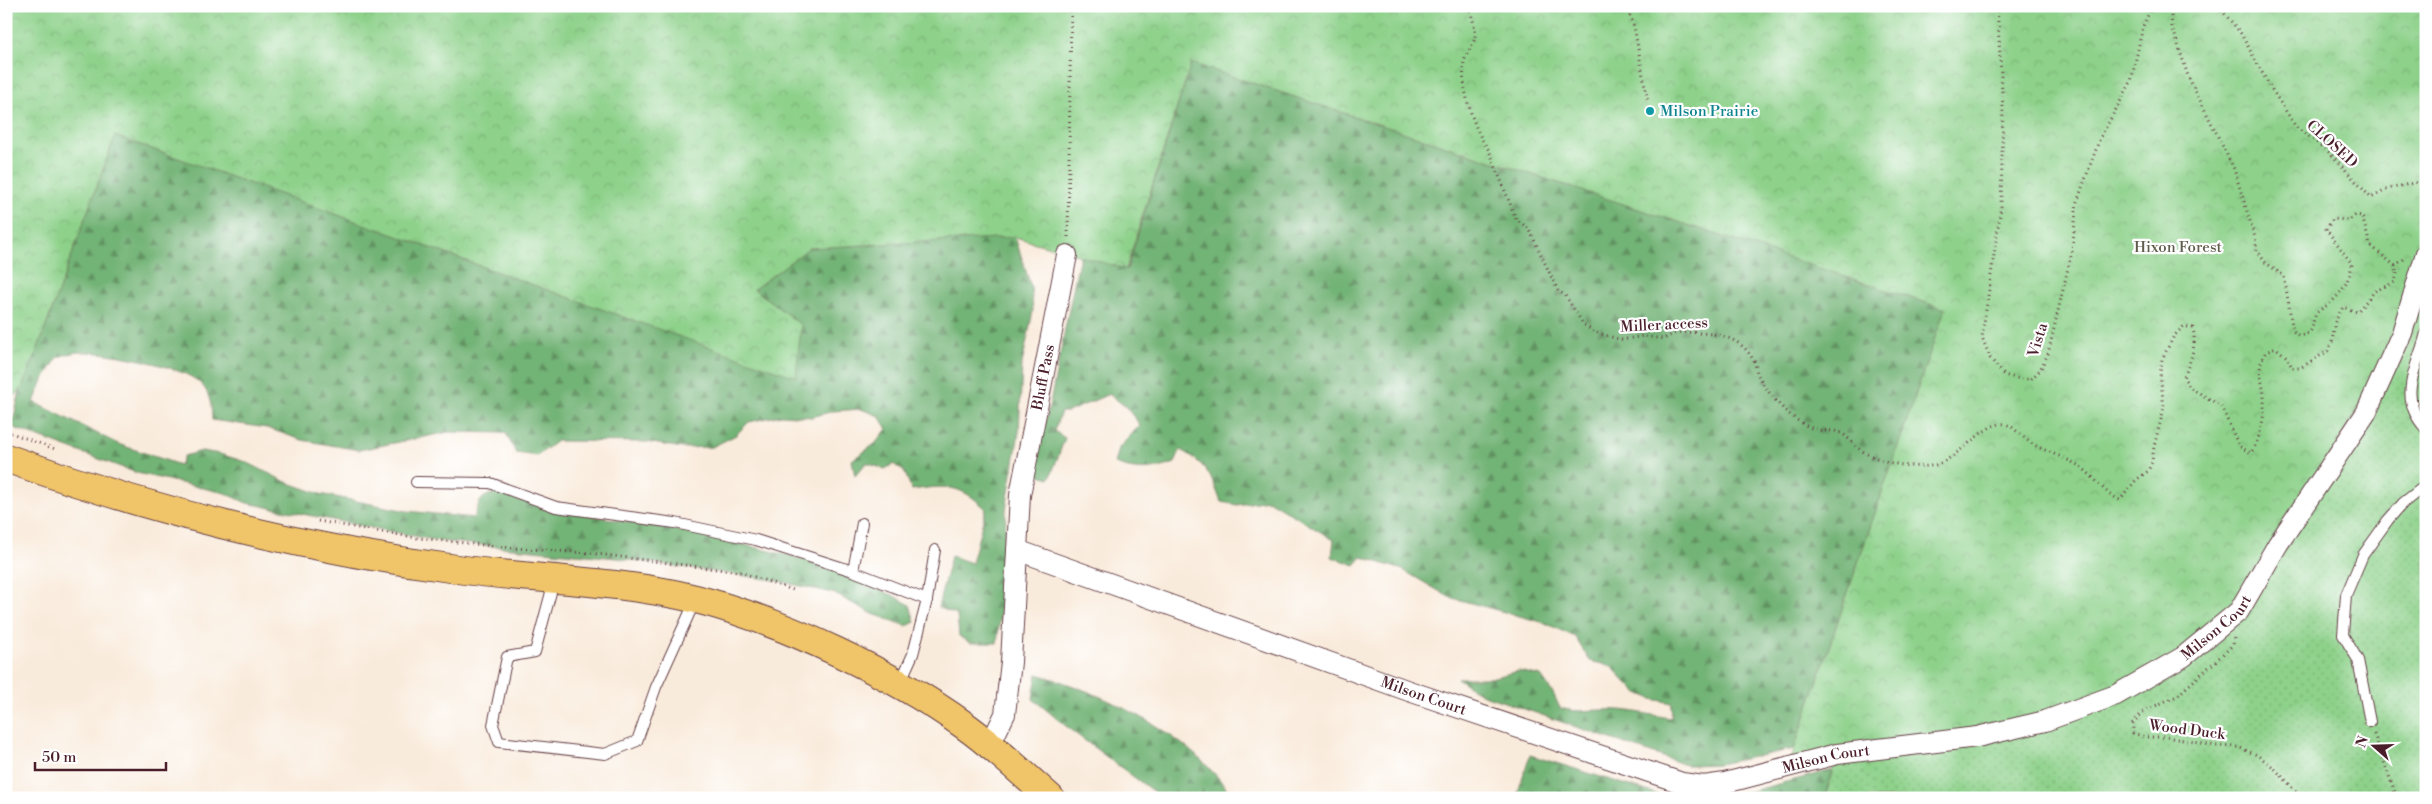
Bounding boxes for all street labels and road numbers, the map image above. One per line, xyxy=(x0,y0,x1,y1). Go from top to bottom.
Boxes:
street label: CLOSED xyxy=(2302,116,2362,172)
street label: Miller access xyxy=(1620,313,1708,337)
street label: Vista xyxy=(2024,320,2052,360)
street label: Bluff Pass xyxy=(1027,343,1059,413)
street label: Milson Court xyxy=(2177,591,2256,664)
street label: Milson Court xyxy=(1378,672,1470,719)
street label: Wood Duck xyxy=(2147,716,2227,744)
street label: Milson Court xyxy=(1780,741,1871,777)

